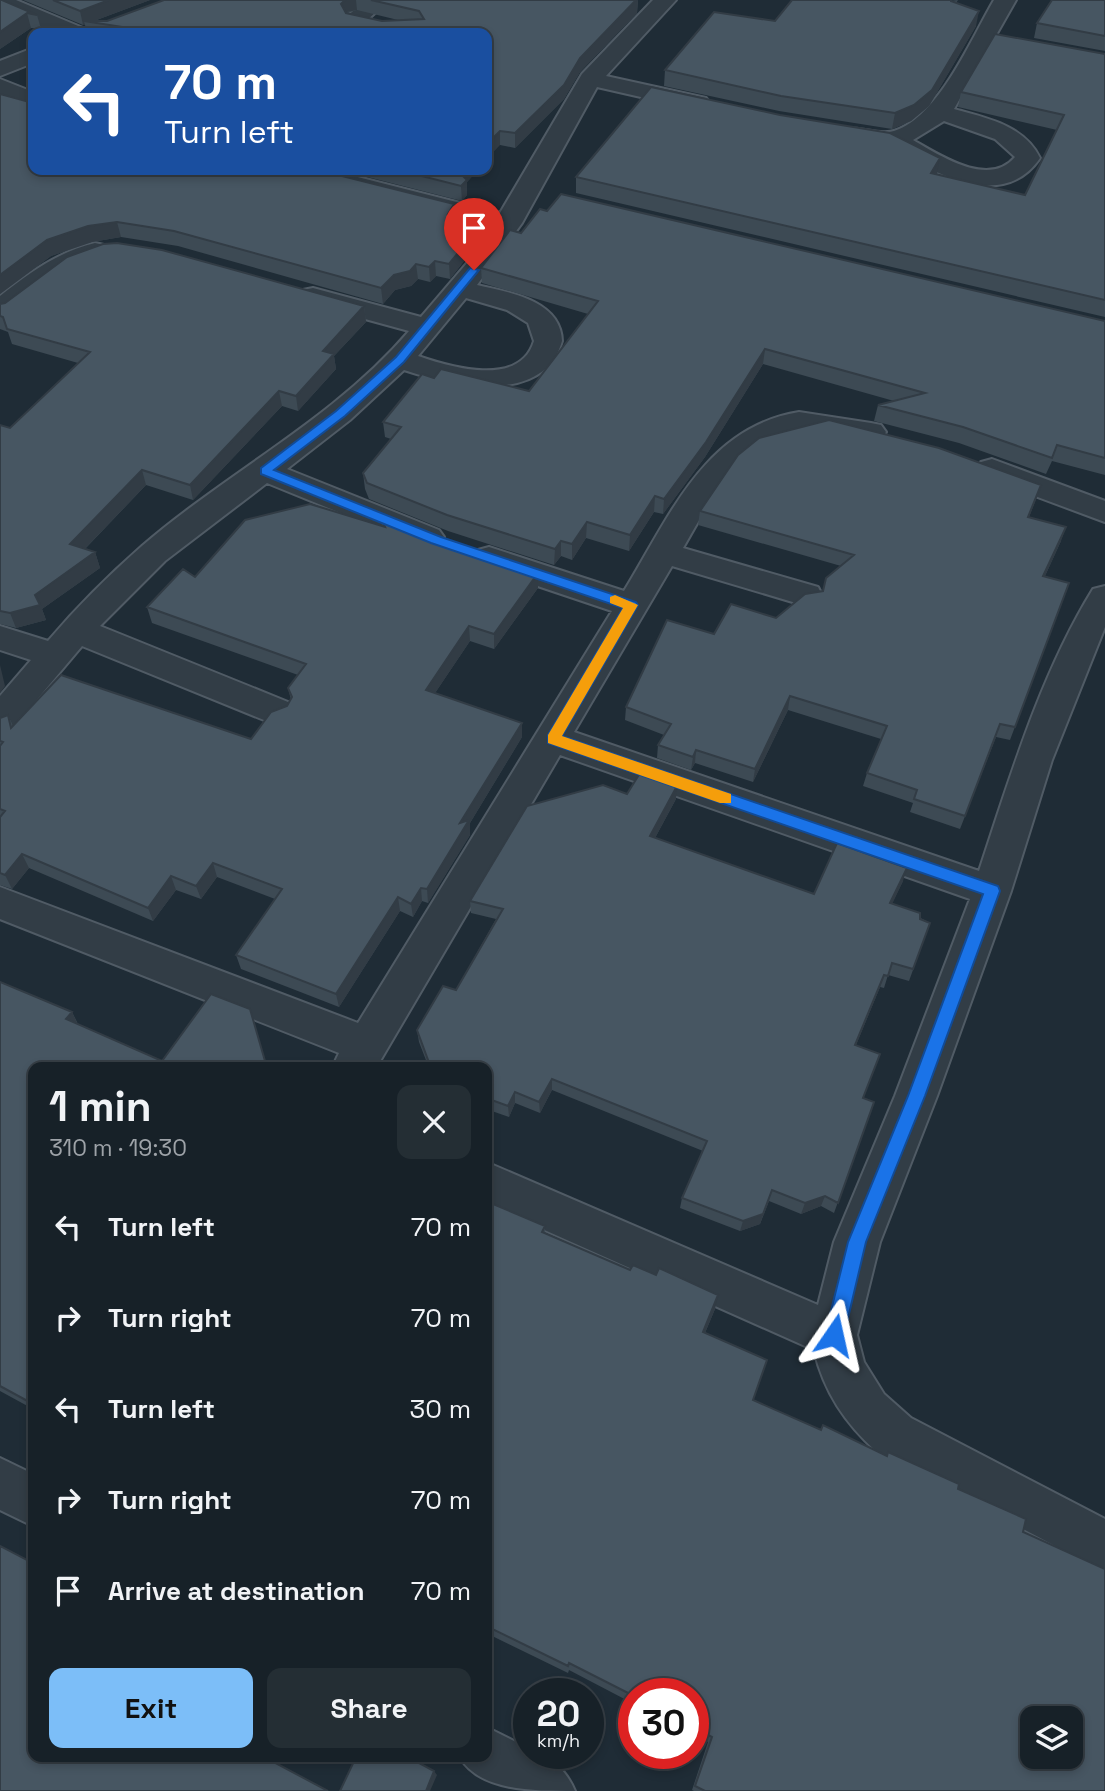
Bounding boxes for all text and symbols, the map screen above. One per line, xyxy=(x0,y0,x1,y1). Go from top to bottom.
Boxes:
text: 70 m xyxy=(164,51,277,113)
icon: left xyxy=(49,56,140,147)
text: Turn left xyxy=(164,112,294,152)
pin xyxy=(444,198,504,270)
icon: arrive xyxy=(455,209,493,247)
text: 1 min xyxy=(49,1080,152,1133)
button: close xyxy=(397,1085,471,1159)
text: 310 m · 19:30 xyxy=(49,1133,187,1163)
icon: left xyxy=(49,1208,87,1246)
text: Turn left xyxy=(108,1210,215,1244)
text: 70 m xyxy=(411,1210,471,1244)
position arrow xyxy=(797,1298,871,1372)
icon: right xyxy=(49,1299,87,1337)
text: Turn right xyxy=(108,1301,232,1335)
text: 70 m xyxy=(411,1301,471,1335)
icon: left xyxy=(49,1390,87,1428)
text: Turn left xyxy=(108,1392,215,1426)
text: 30 m xyxy=(410,1392,471,1426)
icon: right xyxy=(49,1481,87,1519)
text: Turn right xyxy=(108,1483,232,1517)
text: 70 m xyxy=(411,1483,471,1517)
icon: arrive xyxy=(49,1572,87,1610)
text: Arrive at destination xyxy=(108,1574,365,1608)
text: 70 m xyxy=(411,1574,471,1608)
button: Exit xyxy=(49,1668,253,1748)
button: Share xyxy=(267,1668,471,1748)
speed limit sign: 30 xyxy=(618,1678,709,1769)
text: 20 xyxy=(537,1692,580,1736)
map controls xyxy=(1020,1706,1083,1769)
button: layers xyxy=(1020,1706,1083,1769)
text: km/h xyxy=(537,1729,580,1752)

